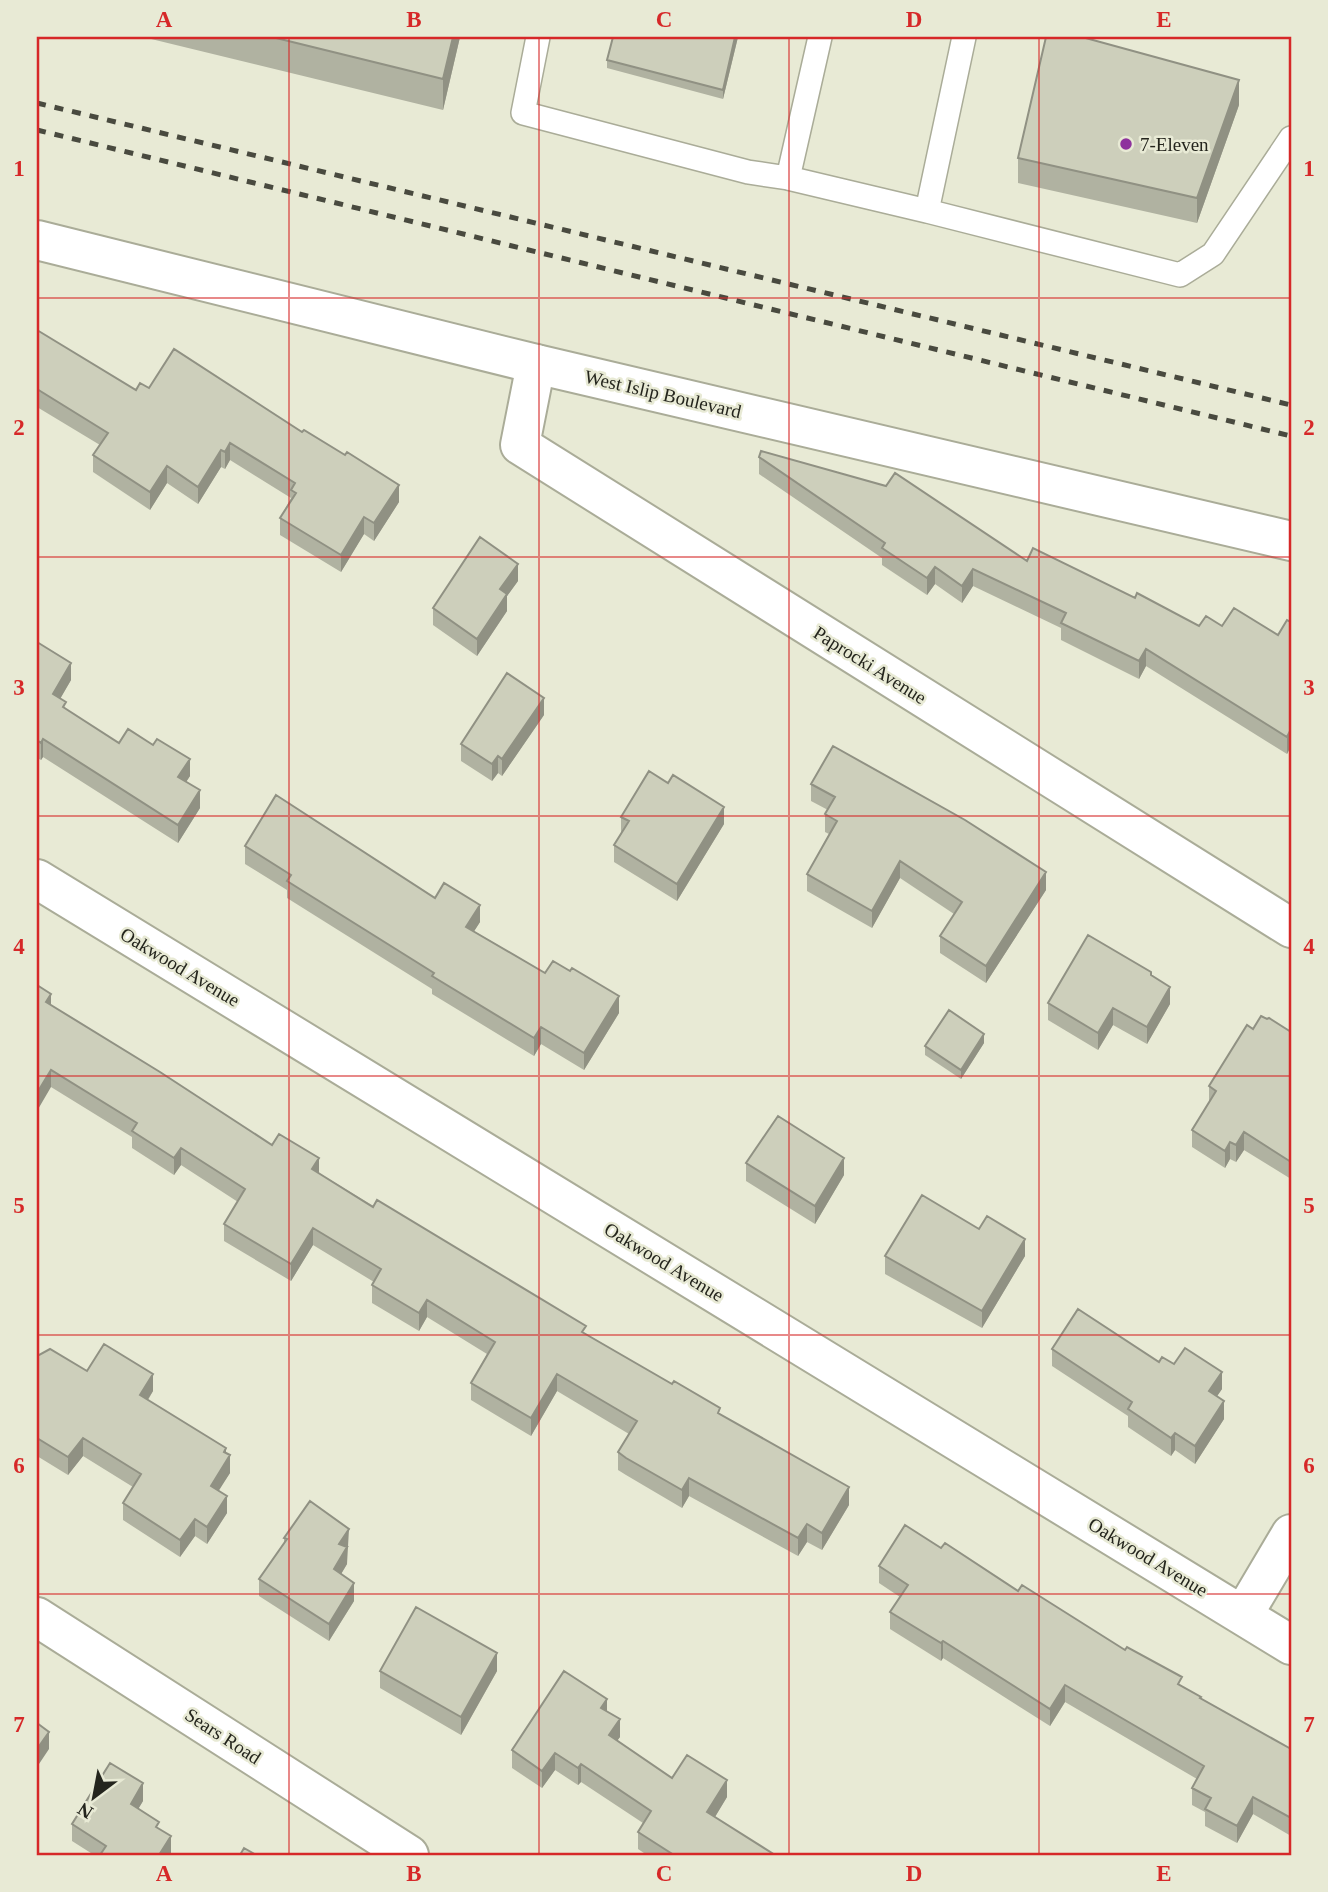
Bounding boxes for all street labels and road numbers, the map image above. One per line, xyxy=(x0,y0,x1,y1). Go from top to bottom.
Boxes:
street label: West Islip Boulevard xyxy=(583,366,744,422)
street label: Paprocki Avenue xyxy=(810,622,930,708)
street label: Oakwood Avenue xyxy=(117,923,243,1011)
street label: Oakwood Avenue xyxy=(601,1218,727,1306)
street label: Oakwood Avenue xyxy=(1085,1513,1211,1601)
street label: Sears Road xyxy=(181,1704,265,1768)

